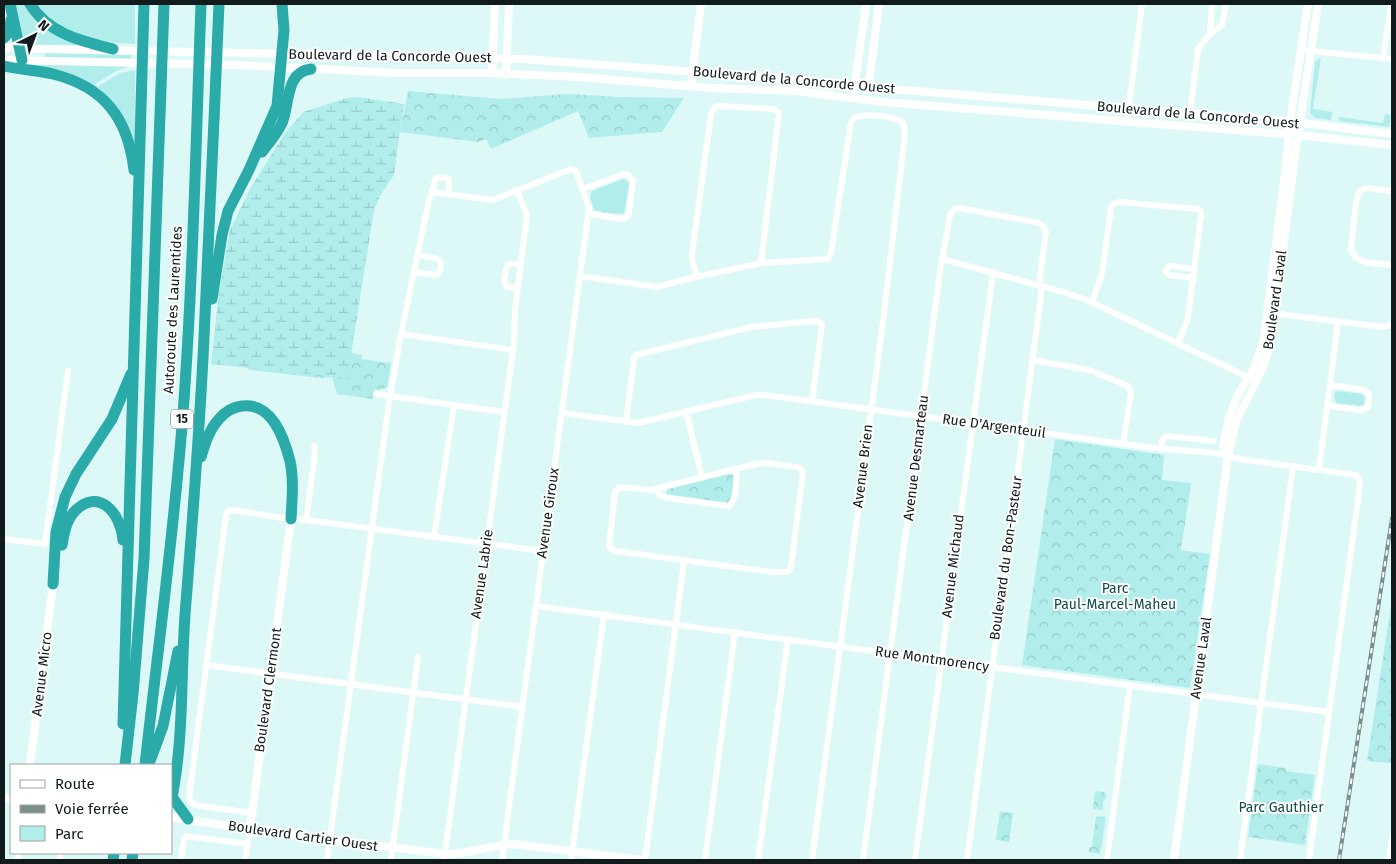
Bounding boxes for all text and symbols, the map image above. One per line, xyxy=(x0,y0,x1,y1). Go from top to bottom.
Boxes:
north arrow xyxy=(10,10,60,60)
text: N xyxy=(34,16,53,35)
street label: Boulevard de la Concorde Ouest xyxy=(288,46,493,66)
street label: Boulevard de la Concorde Ouest xyxy=(692,63,897,97)
street label: Boulevard de la Concorde Ouest xyxy=(1096,98,1301,132)
street label: Autoroute des Laurentides xyxy=(160,225,186,394)
street label: Boulevard Laval xyxy=(1260,249,1290,351)
street label: Avenue Desmarteau xyxy=(900,394,932,522)
road number: 15 xyxy=(171,409,193,428)
street label: Rue D'Argenteuil xyxy=(941,410,1047,442)
street label: Avenue Brien xyxy=(849,423,877,509)
street label: Avenue Giroux xyxy=(533,467,563,559)
street label: Boulevard du Bon-Pasteur xyxy=(986,474,1026,641)
street label: Avenue Michaud xyxy=(938,513,968,619)
street label: Avenue Labrie xyxy=(467,528,497,620)
park label: Parc Paul-Marcel-Maheu xyxy=(1054,580,1176,613)
street label: Avenue Laval xyxy=(1187,616,1215,700)
street label: Boulevard Clermont xyxy=(251,626,285,754)
street label: Avenue Micro xyxy=(28,631,56,717)
street label: Rue Montmorency xyxy=(874,643,990,675)
legend xyxy=(10,764,172,854)
text: Route xyxy=(55,775,95,793)
park label: Parc Gauthier xyxy=(1238,799,1324,816)
text: Voie ferrée xyxy=(55,800,129,818)
street label: Boulevard Cartier Ouest xyxy=(227,817,380,855)
text: Parc xyxy=(55,825,84,843)

